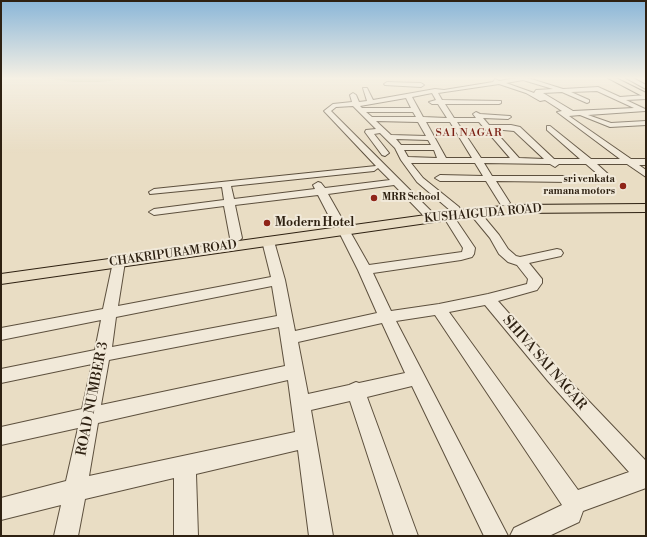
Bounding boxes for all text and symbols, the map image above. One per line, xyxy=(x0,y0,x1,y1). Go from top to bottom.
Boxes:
district label: SAI NAGAR xyxy=(435,126,503,140)
place label: sri venkata ramana motors xyxy=(543,174,615,198)
marker: sri venkata ramana motors xyxy=(618,181,628,191)
place label: MRR School xyxy=(382,192,440,204)
marker: MRR School xyxy=(369,193,379,203)
street label: KUSHAIGUDA ROAD xyxy=(424,202,542,226)
place label: Modern Hotel xyxy=(275,216,354,230)
marker: Modern Hotel xyxy=(262,218,272,228)
street label: CHAKRIPURAM ROAD xyxy=(108,238,238,270)
street label: SHIVA SAI NAGAR xyxy=(499,312,589,414)
street label: ROAD NUMBER 3 xyxy=(74,340,112,458)

